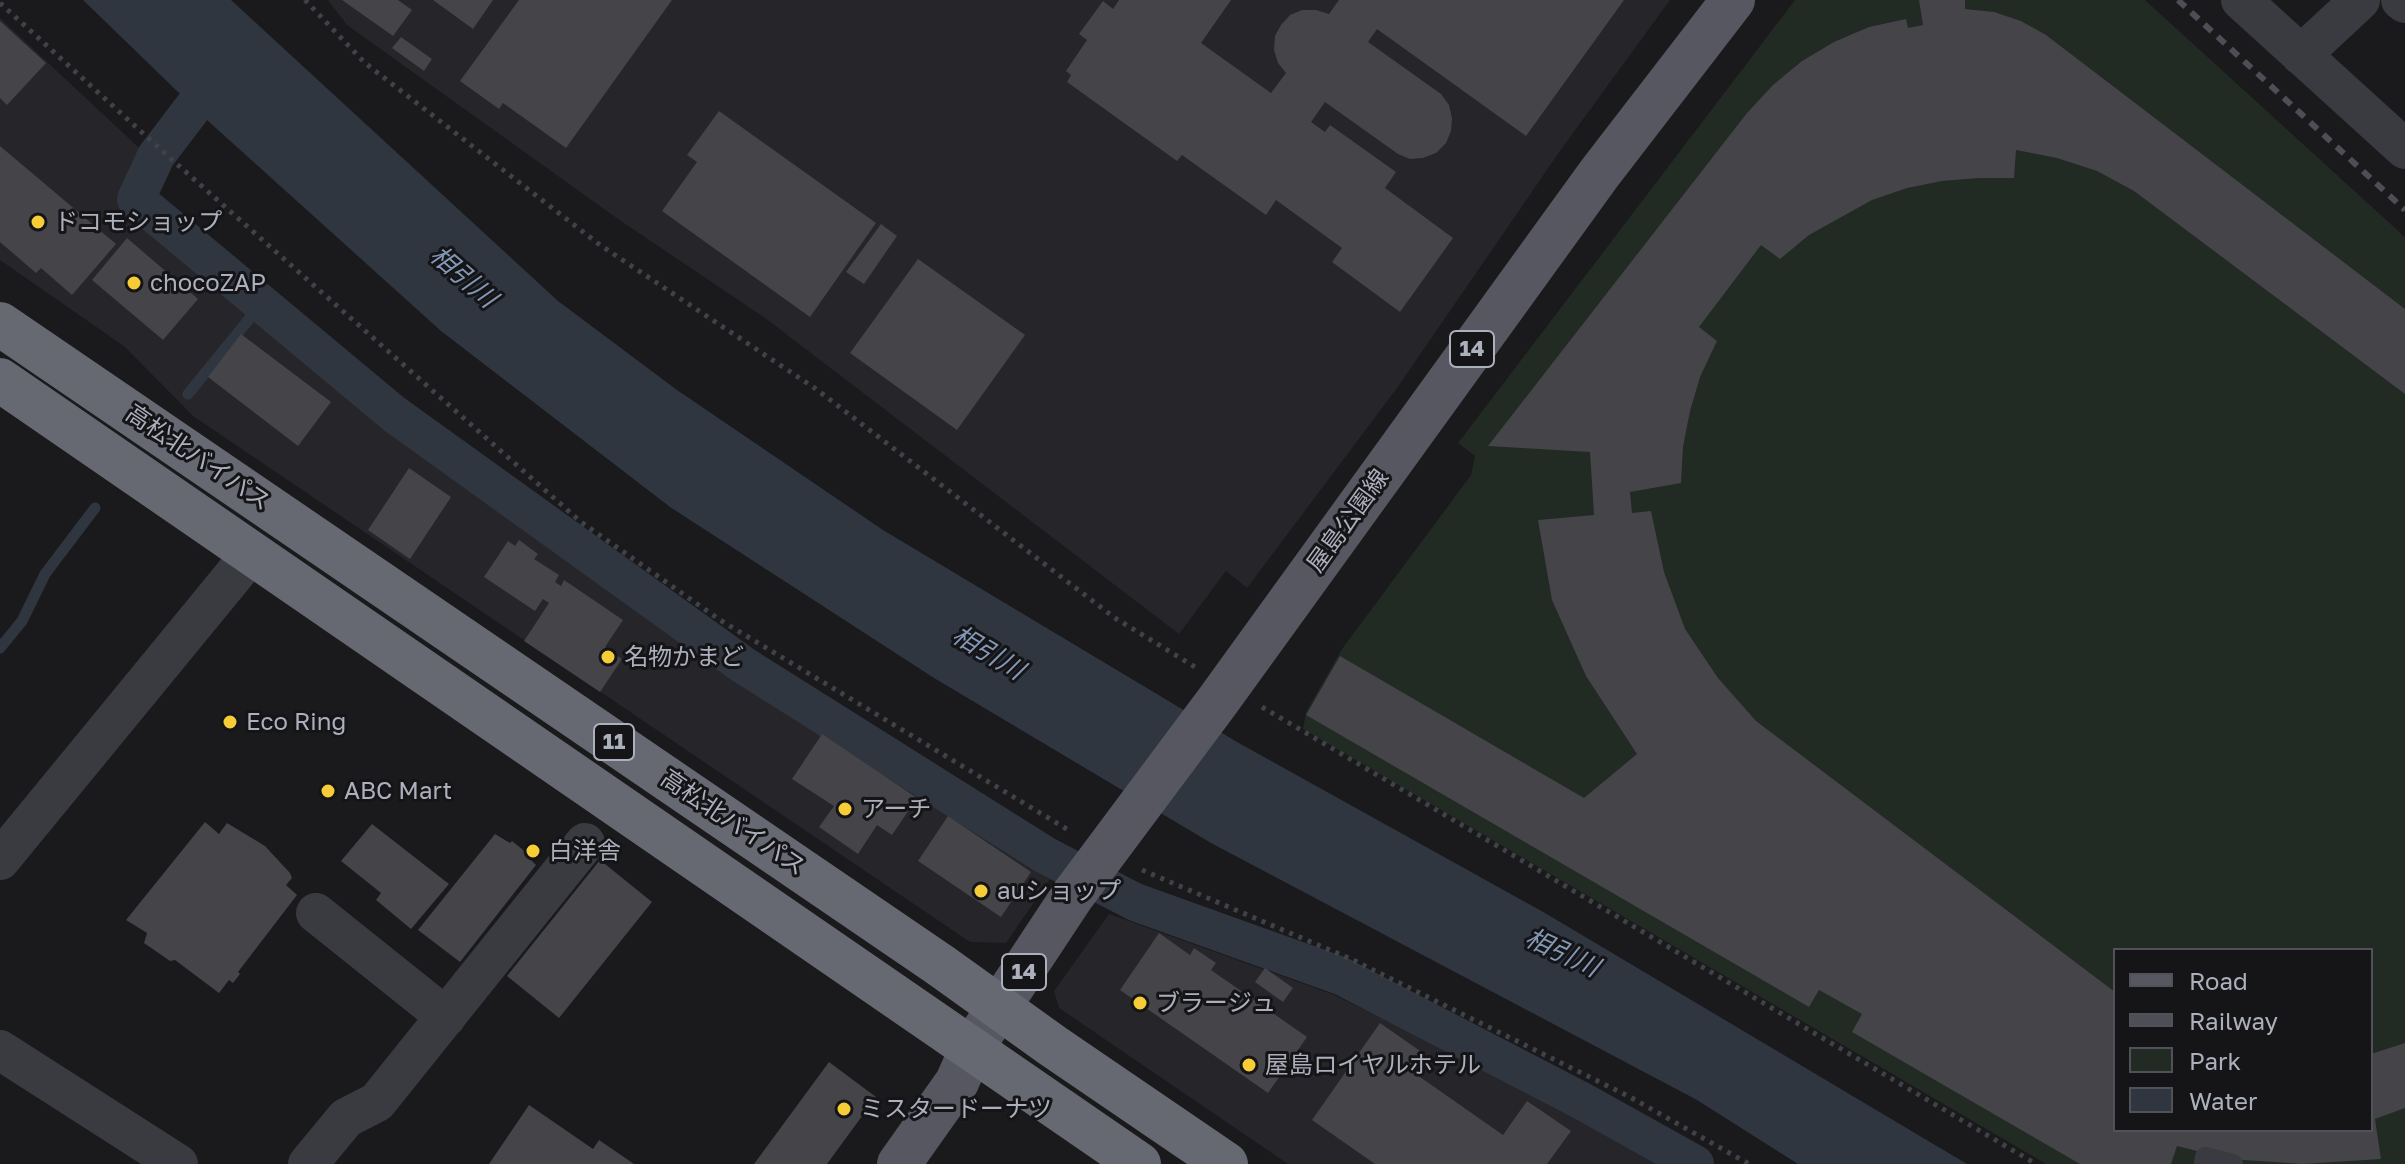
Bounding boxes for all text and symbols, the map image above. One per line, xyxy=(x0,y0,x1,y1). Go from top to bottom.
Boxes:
place label: ドコモショップ xyxy=(54,208,222,236)
marker: ドコモショップ xyxy=(29,213,47,231)
water label: 相引川 xyxy=(423,240,503,314)
place label: chocoZAP xyxy=(150,269,266,297)
marker: chocoZAP xyxy=(125,274,143,292)
road number: 14 xyxy=(1450,331,1494,367)
street label: 高松北バイパス xyxy=(120,399,276,517)
street label: 屋島公園線 xyxy=(1301,464,1395,578)
water label: 相引川 xyxy=(947,620,1029,686)
place label: 名物かまど xyxy=(624,643,744,671)
marker: 名物かまど xyxy=(599,648,617,666)
place label: Eco Ring xyxy=(246,708,346,736)
marker: Eco Ring xyxy=(221,713,239,731)
road number: 11 xyxy=(594,724,634,760)
street label: 高松北バイパス xyxy=(655,764,811,882)
place label: ABC Mart xyxy=(344,777,452,805)
marker: ABC Mart xyxy=(319,782,337,800)
place label: アーチ xyxy=(861,795,932,823)
marker: アーチ xyxy=(836,800,854,818)
place label: 白洋舎 xyxy=(549,837,621,865)
marker: 白洋舎 xyxy=(524,842,542,860)
place label: auショップ xyxy=(997,877,1121,905)
marker: auショップ xyxy=(972,882,990,900)
water label: 相引川 xyxy=(1520,922,1604,984)
legend xyxy=(2113,948,2373,1132)
road number: 14 xyxy=(1002,954,1046,990)
text: Road xyxy=(2189,966,2248,995)
place label: ブラージュ xyxy=(1156,989,1276,1017)
marker: ブラージュ xyxy=(1131,994,1149,1012)
text: Railway xyxy=(2189,1006,2278,1035)
text: Park xyxy=(2189,1046,2241,1075)
place label: 屋島ロイヤルホテル xyxy=(1265,1051,1481,1079)
marker: 屋島ロイヤルホテル xyxy=(1240,1056,1258,1074)
text: Water xyxy=(2189,1086,2257,1115)
place label: ミスタードーナツ xyxy=(860,1095,1052,1123)
marker: ミスタードーナツ xyxy=(835,1100,853,1118)

